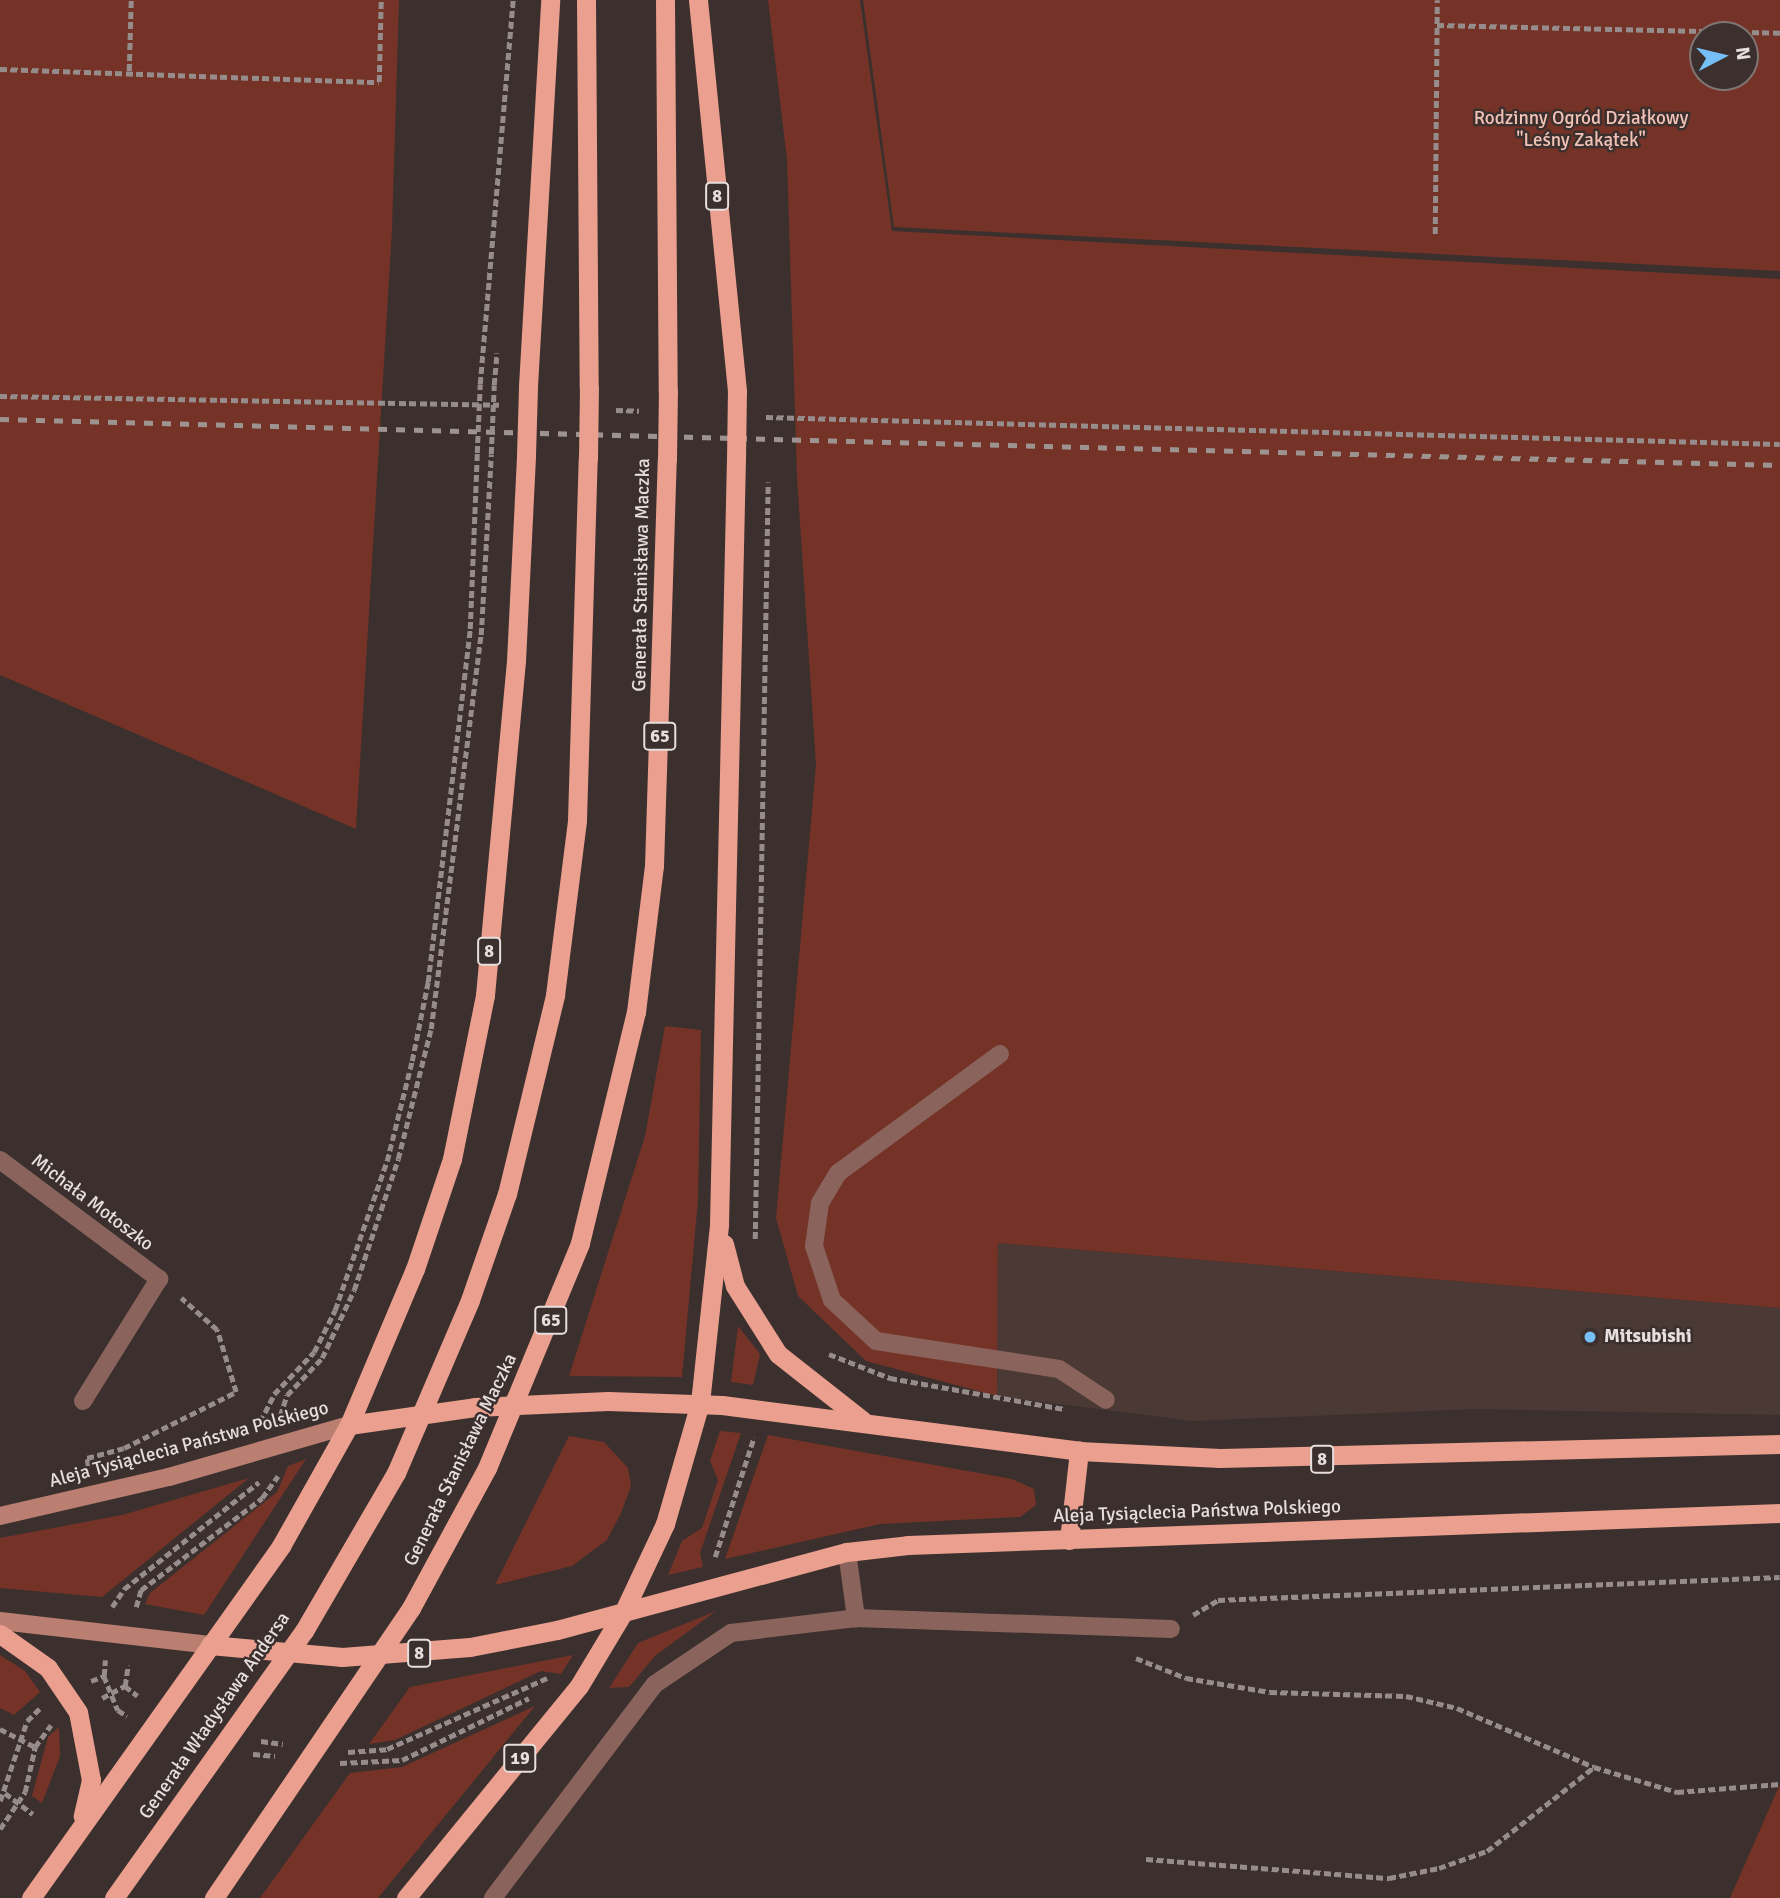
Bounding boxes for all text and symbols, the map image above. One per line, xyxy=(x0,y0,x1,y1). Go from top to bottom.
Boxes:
north arrow xyxy=(1689,21,1759,91)
text: N xyxy=(1730,46,1756,62)
park label: Rodzinny Ogród Działkowy "Leśny Zakątek" xyxy=(1474,108,1688,152)
road number: 8 xyxy=(705,182,729,210)
street label: Generała Stanisława Maczka xyxy=(629,458,655,692)
road number: 65 xyxy=(642,722,678,750)
road number: 8 xyxy=(477,936,501,966)
street label: Michała Motoszko xyxy=(27,1150,157,1256)
road number: 65 xyxy=(534,1306,568,1335)
place label: Mitsubishi xyxy=(1604,1326,1692,1348)
marker: Mitsubishi xyxy=(1582,1329,1598,1345)
street label: Generała Stanisława Maczka xyxy=(400,1350,522,1570)
street label: Aleja Tysiąclecia Państwa Polskiego xyxy=(47,1397,331,1493)
road number: 8 xyxy=(1310,1444,1334,1474)
street label: Aleja Tysiąclecia Państwa Polskiego xyxy=(1053,1496,1341,1528)
street label: Generała Władysława Andersa xyxy=(135,1608,295,1824)
road number: 8 xyxy=(407,1638,431,1668)
road number: 19 xyxy=(503,1744,538,1772)

